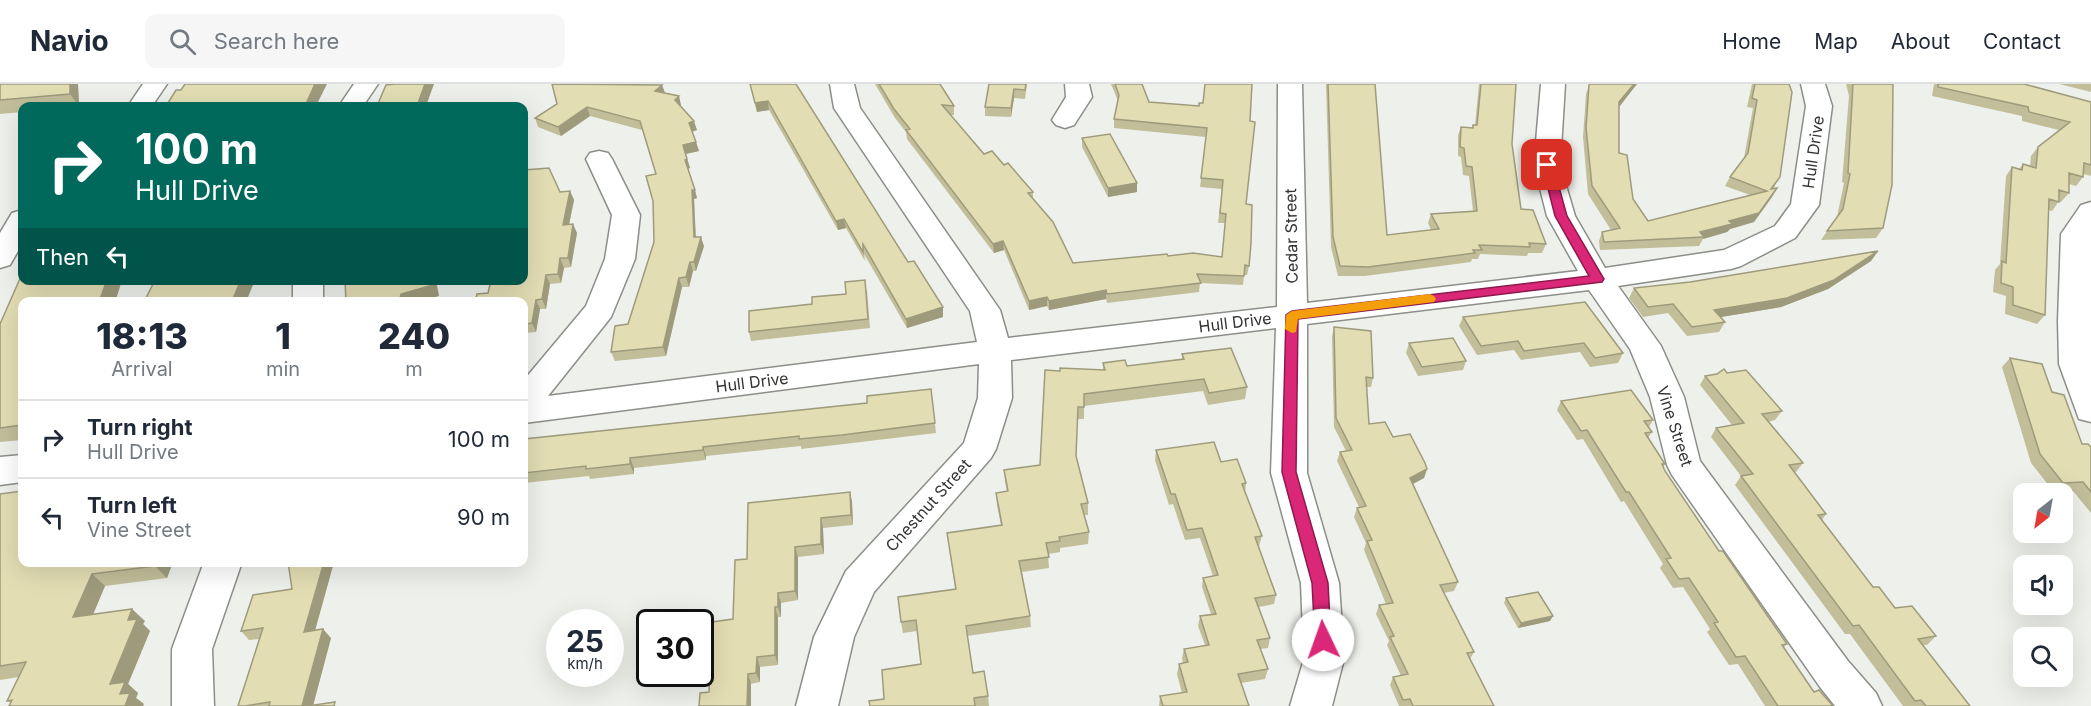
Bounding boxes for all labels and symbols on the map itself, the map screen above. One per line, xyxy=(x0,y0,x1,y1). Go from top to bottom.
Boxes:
street label: Hull Drive xyxy=(1798,114,1828,190)
pin xyxy=(1521,139,1572,190)
street label: Cedar Street xyxy=(1280,188,1302,284)
street label: Hull Drive xyxy=(1197,308,1273,336)
street label: Hull Drive xyxy=(714,368,790,396)
street label: Vine Street xyxy=(1653,383,1697,469)
street label: Chestnut Street xyxy=(881,454,975,556)
north arrow xyxy=(2013,483,2073,543)
position arrow xyxy=(1291,608,1355,672)
speed limit sign: 30 xyxy=(636,609,714,687)

